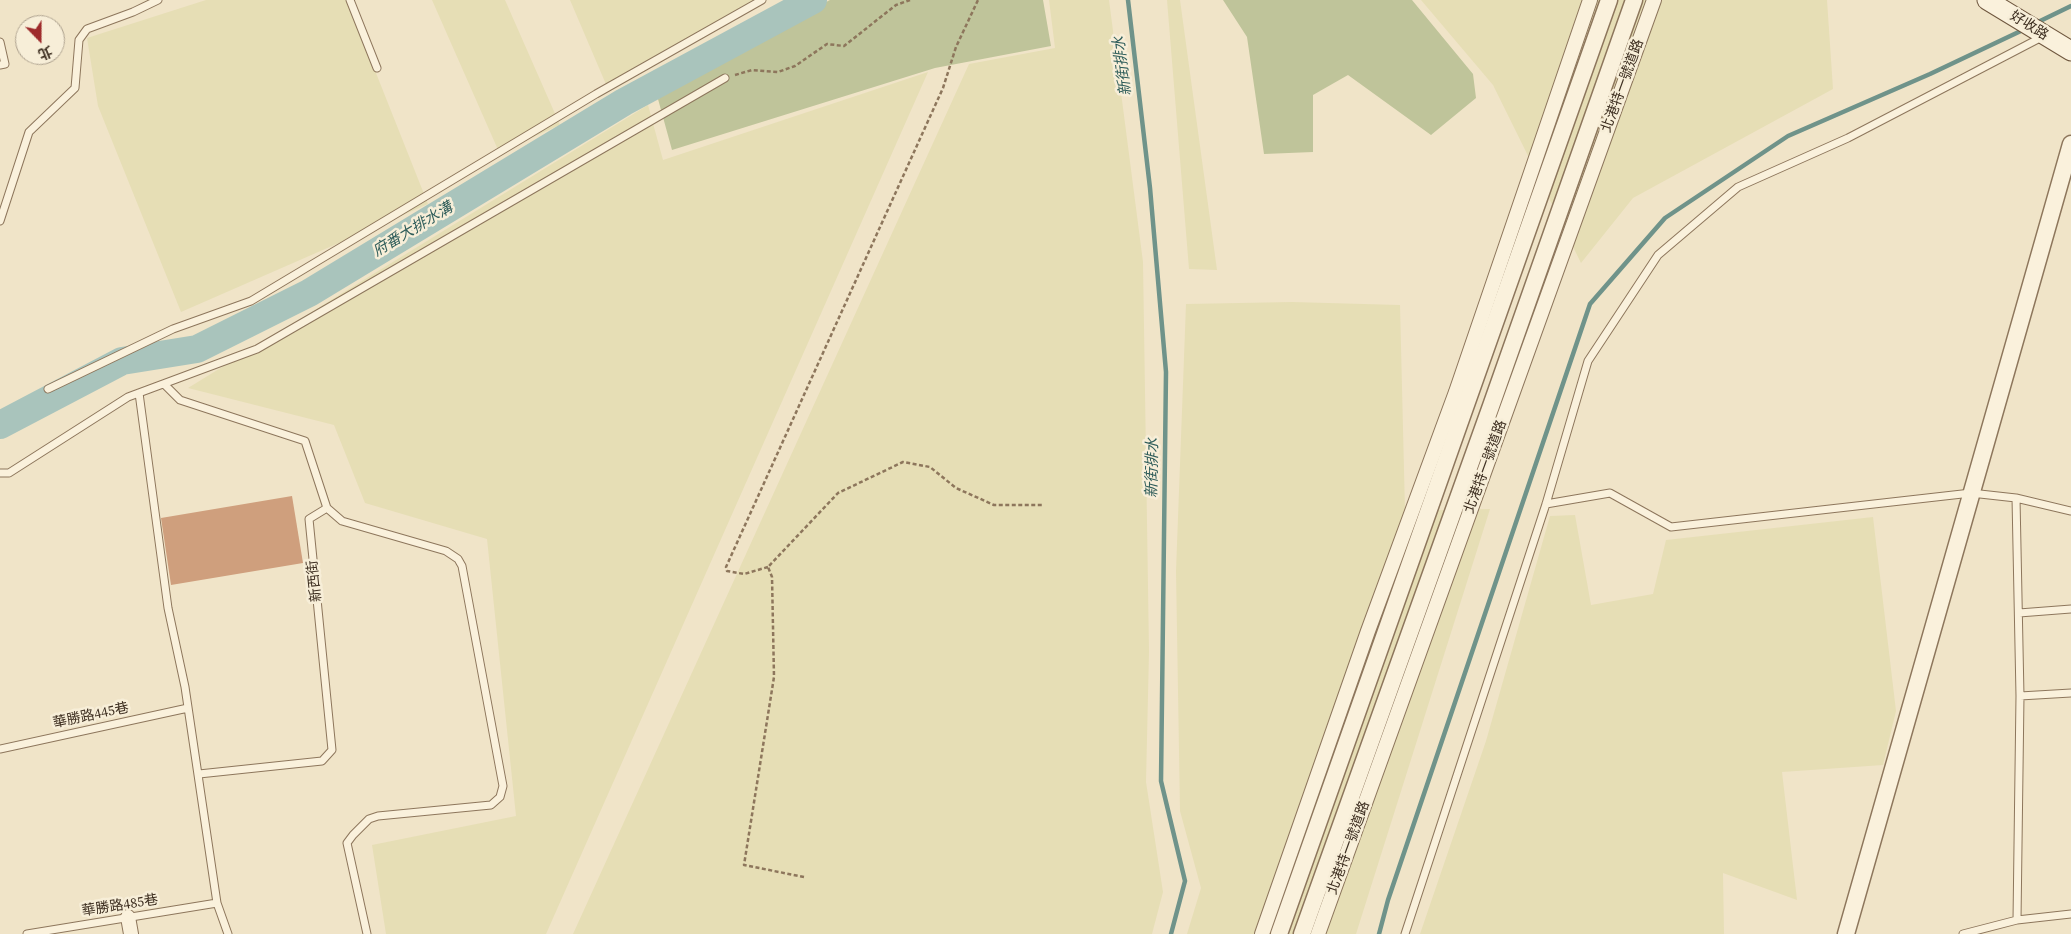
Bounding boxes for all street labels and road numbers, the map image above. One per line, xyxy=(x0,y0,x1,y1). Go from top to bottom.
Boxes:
street label: 好收路 xyxy=(2007,8,2051,44)
street label: 北港特一號道路 xyxy=(1598,37,1648,135)
street label: 北港特一號道路 xyxy=(1461,418,1511,516)
street label: 新西街 xyxy=(304,559,326,603)
street label: 華勝路445巷 xyxy=(52,700,130,732)
street label: 北港特一號道路 xyxy=(1324,799,1374,897)
street label: 華勝路485巷 xyxy=(81,892,159,920)

